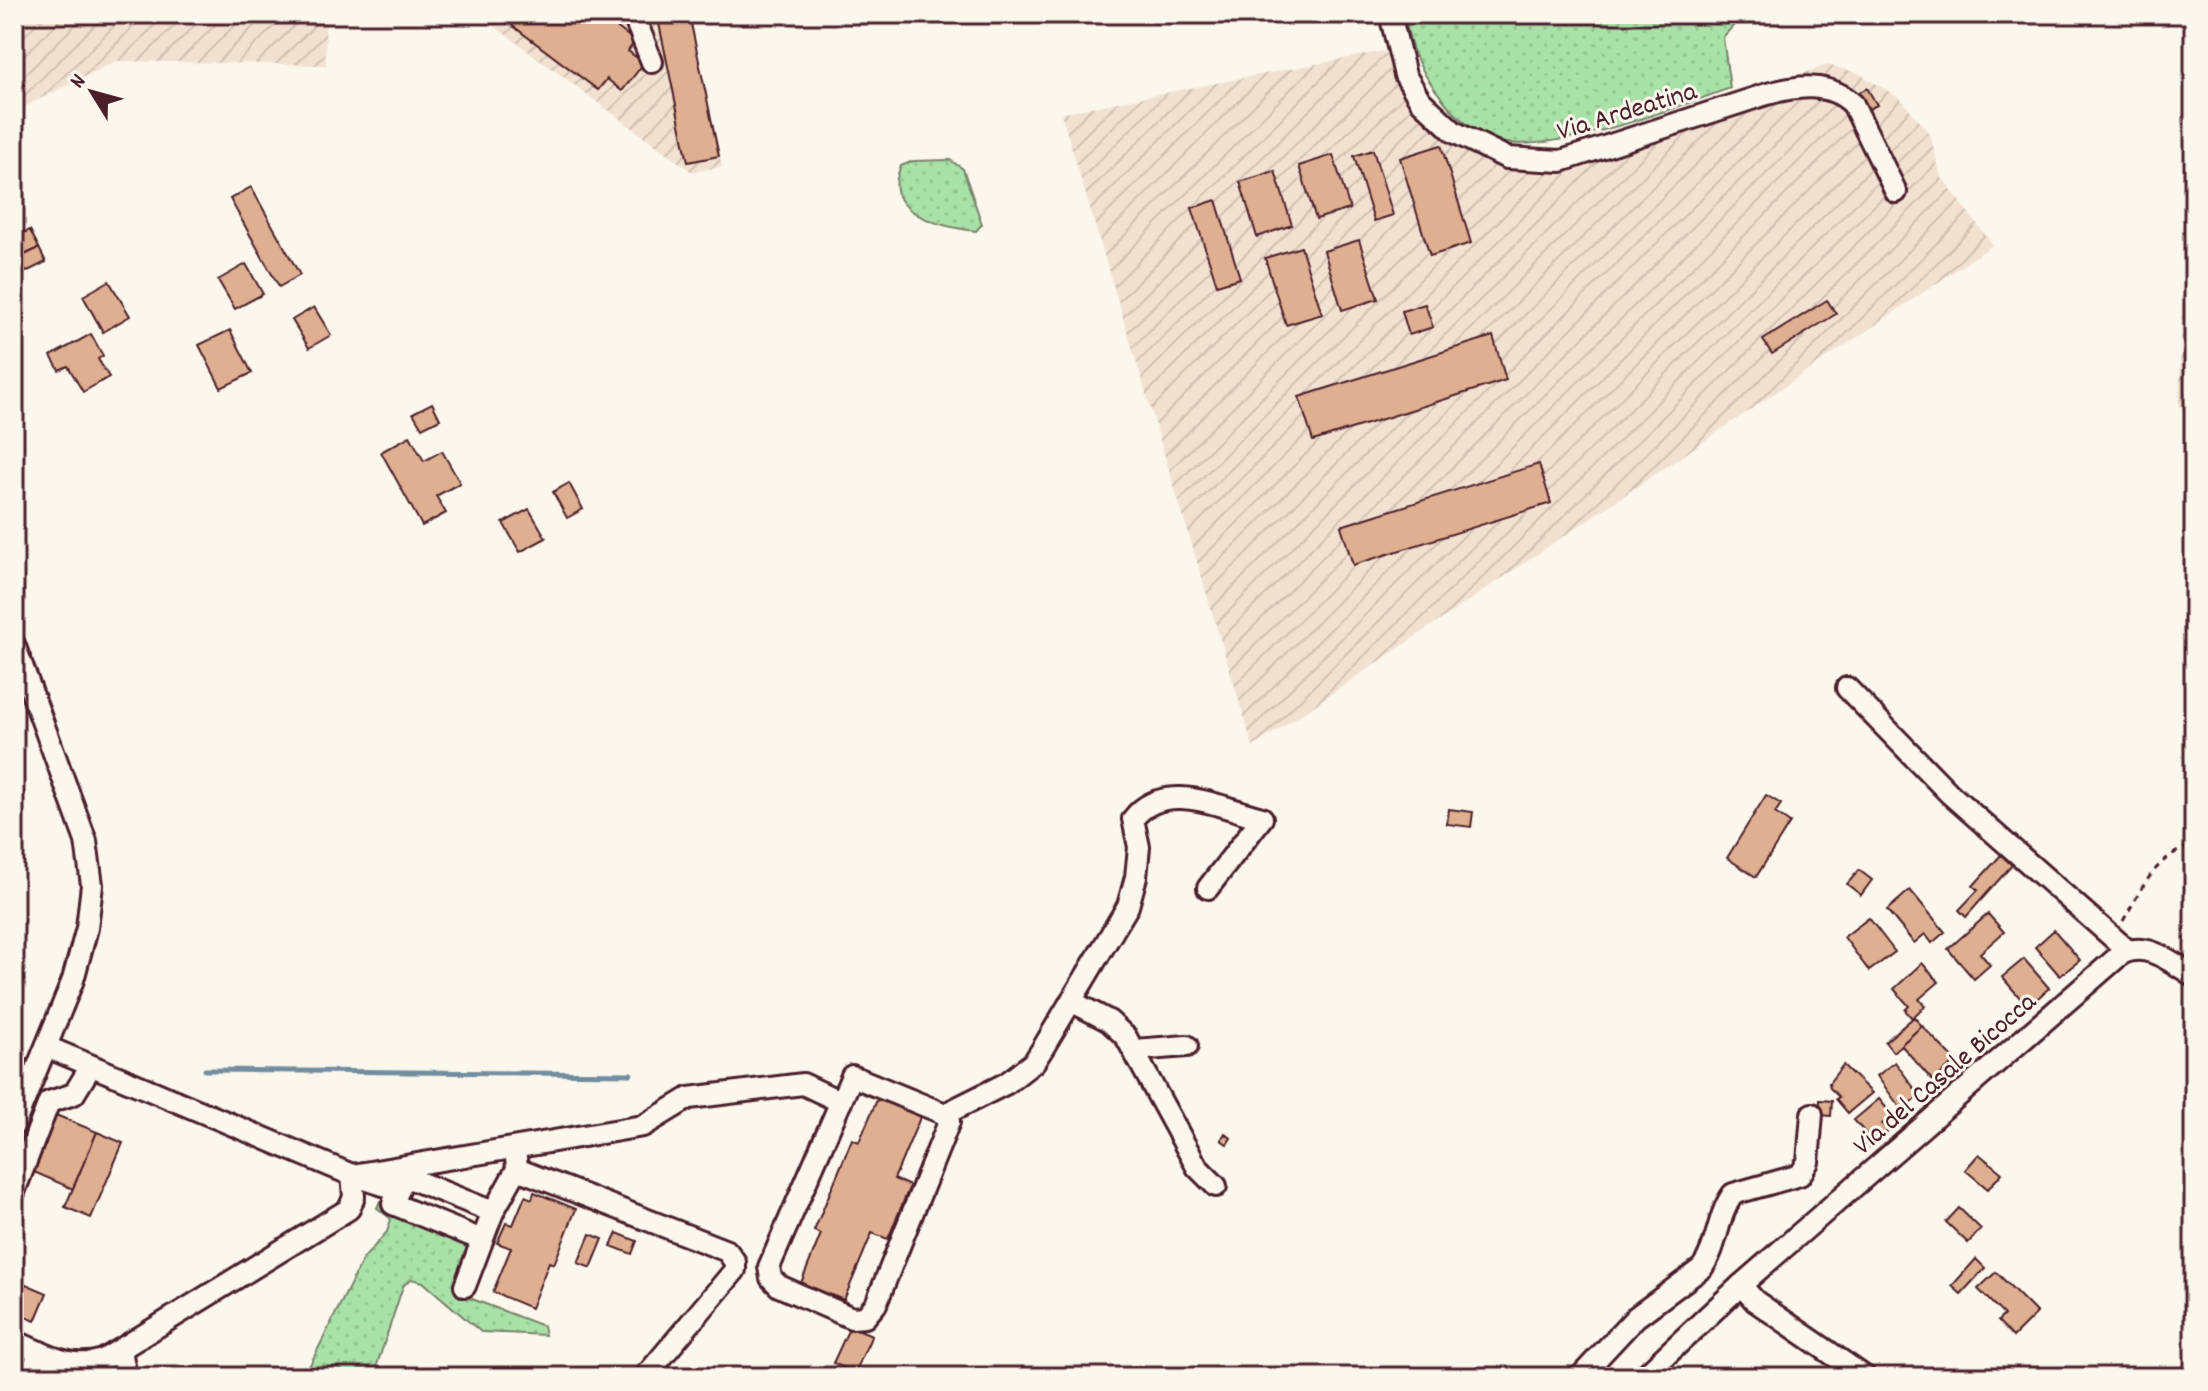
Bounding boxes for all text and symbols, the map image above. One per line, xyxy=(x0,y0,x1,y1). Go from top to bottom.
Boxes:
north arrow xyxy=(52,52,132,132)
text: N xyxy=(63,68,95,96)
street label: Via Ardeatina xyxy=(1553,73,1703,154)
street label: Via del Casale Bicocca xyxy=(1846,984,2047,1167)

